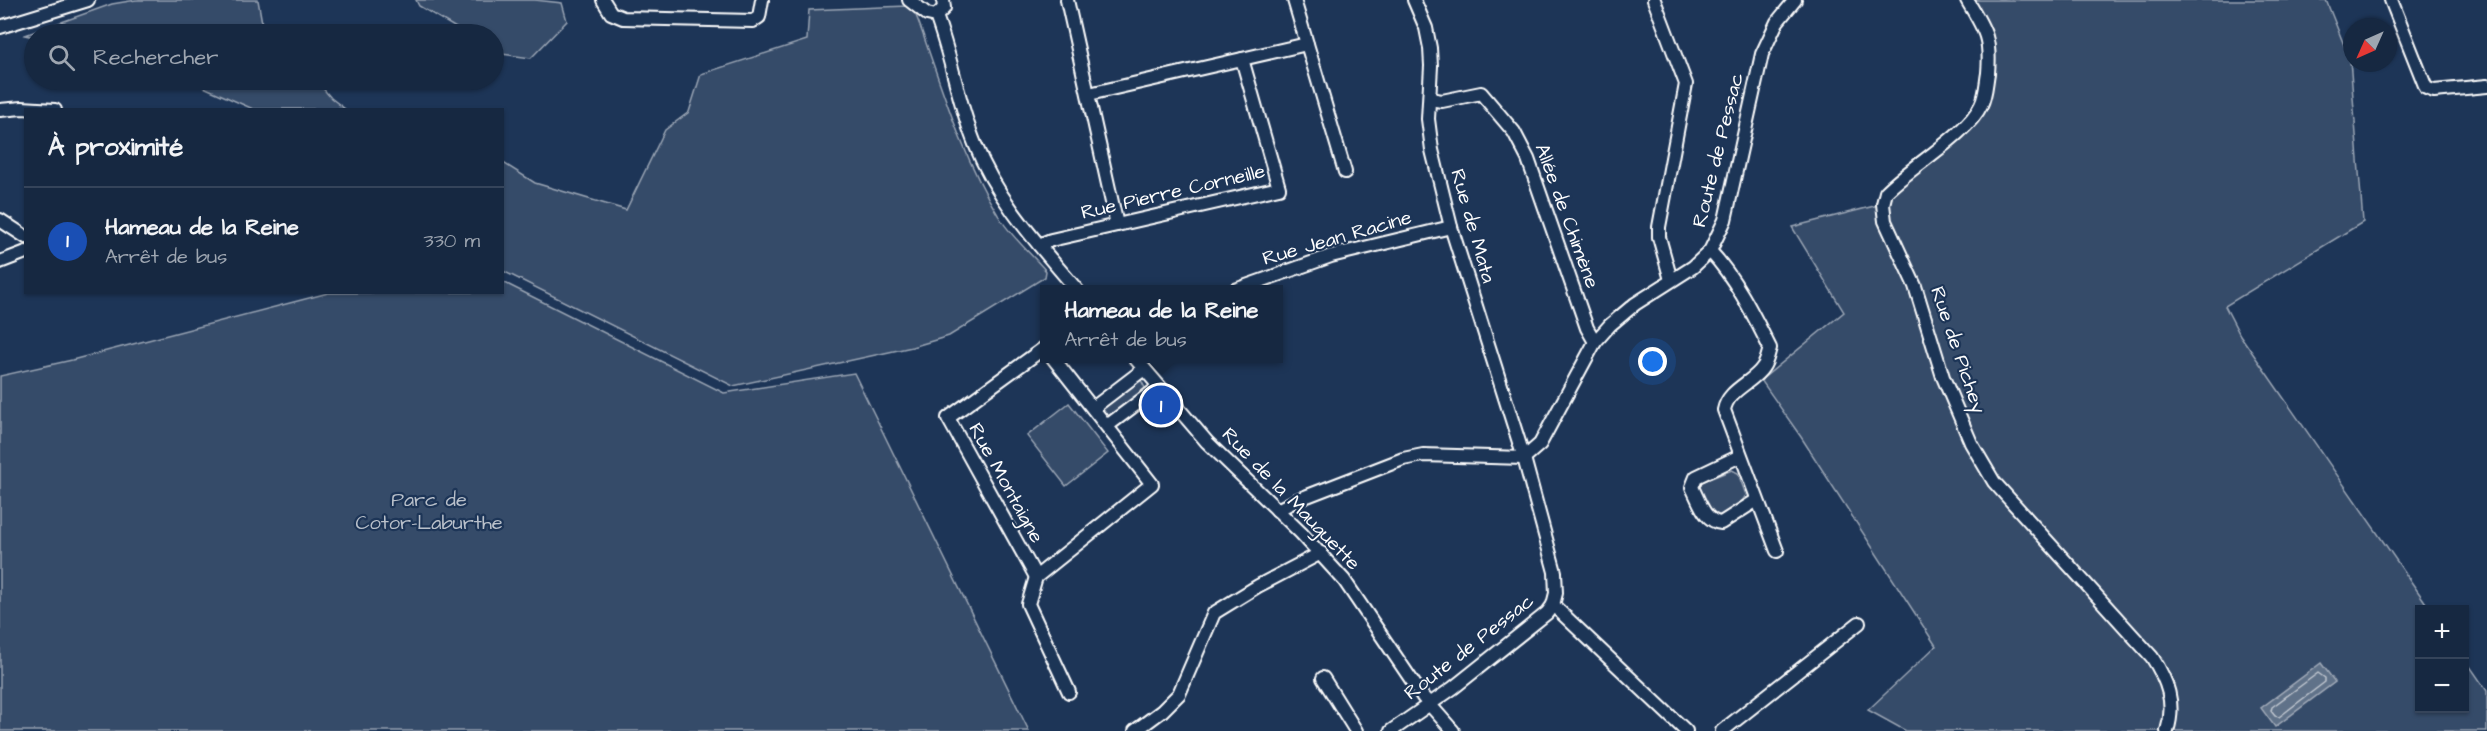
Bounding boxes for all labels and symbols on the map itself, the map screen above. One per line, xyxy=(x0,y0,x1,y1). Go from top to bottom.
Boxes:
north arrow xyxy=(2343,18,2397,72)
street label: Route de Pessac xyxy=(1685,70,1751,230)
street label: Allée de Chimène xyxy=(1528,140,1606,292)
street label: Rue Pierre Corneille xyxy=(1078,157,1268,227)
street label: Rue de Mata xyxy=(1443,166,1503,286)
street label: Rue Jean Racine xyxy=(1259,203,1415,273)
street label: Rue de Pichey xyxy=(1922,283,1993,418)
your location xyxy=(1638,347,1667,376)
pin: 1 xyxy=(1142,382,1180,428)
street label: Rue Montaigne xyxy=(961,418,1051,549)
street label: Rue de la Mauguette xyxy=(1215,421,1367,577)
park label: Parc de Cotor-Laburthe xyxy=(355,486,503,537)
street label: Route de Pessac xyxy=(1398,587,1540,707)

